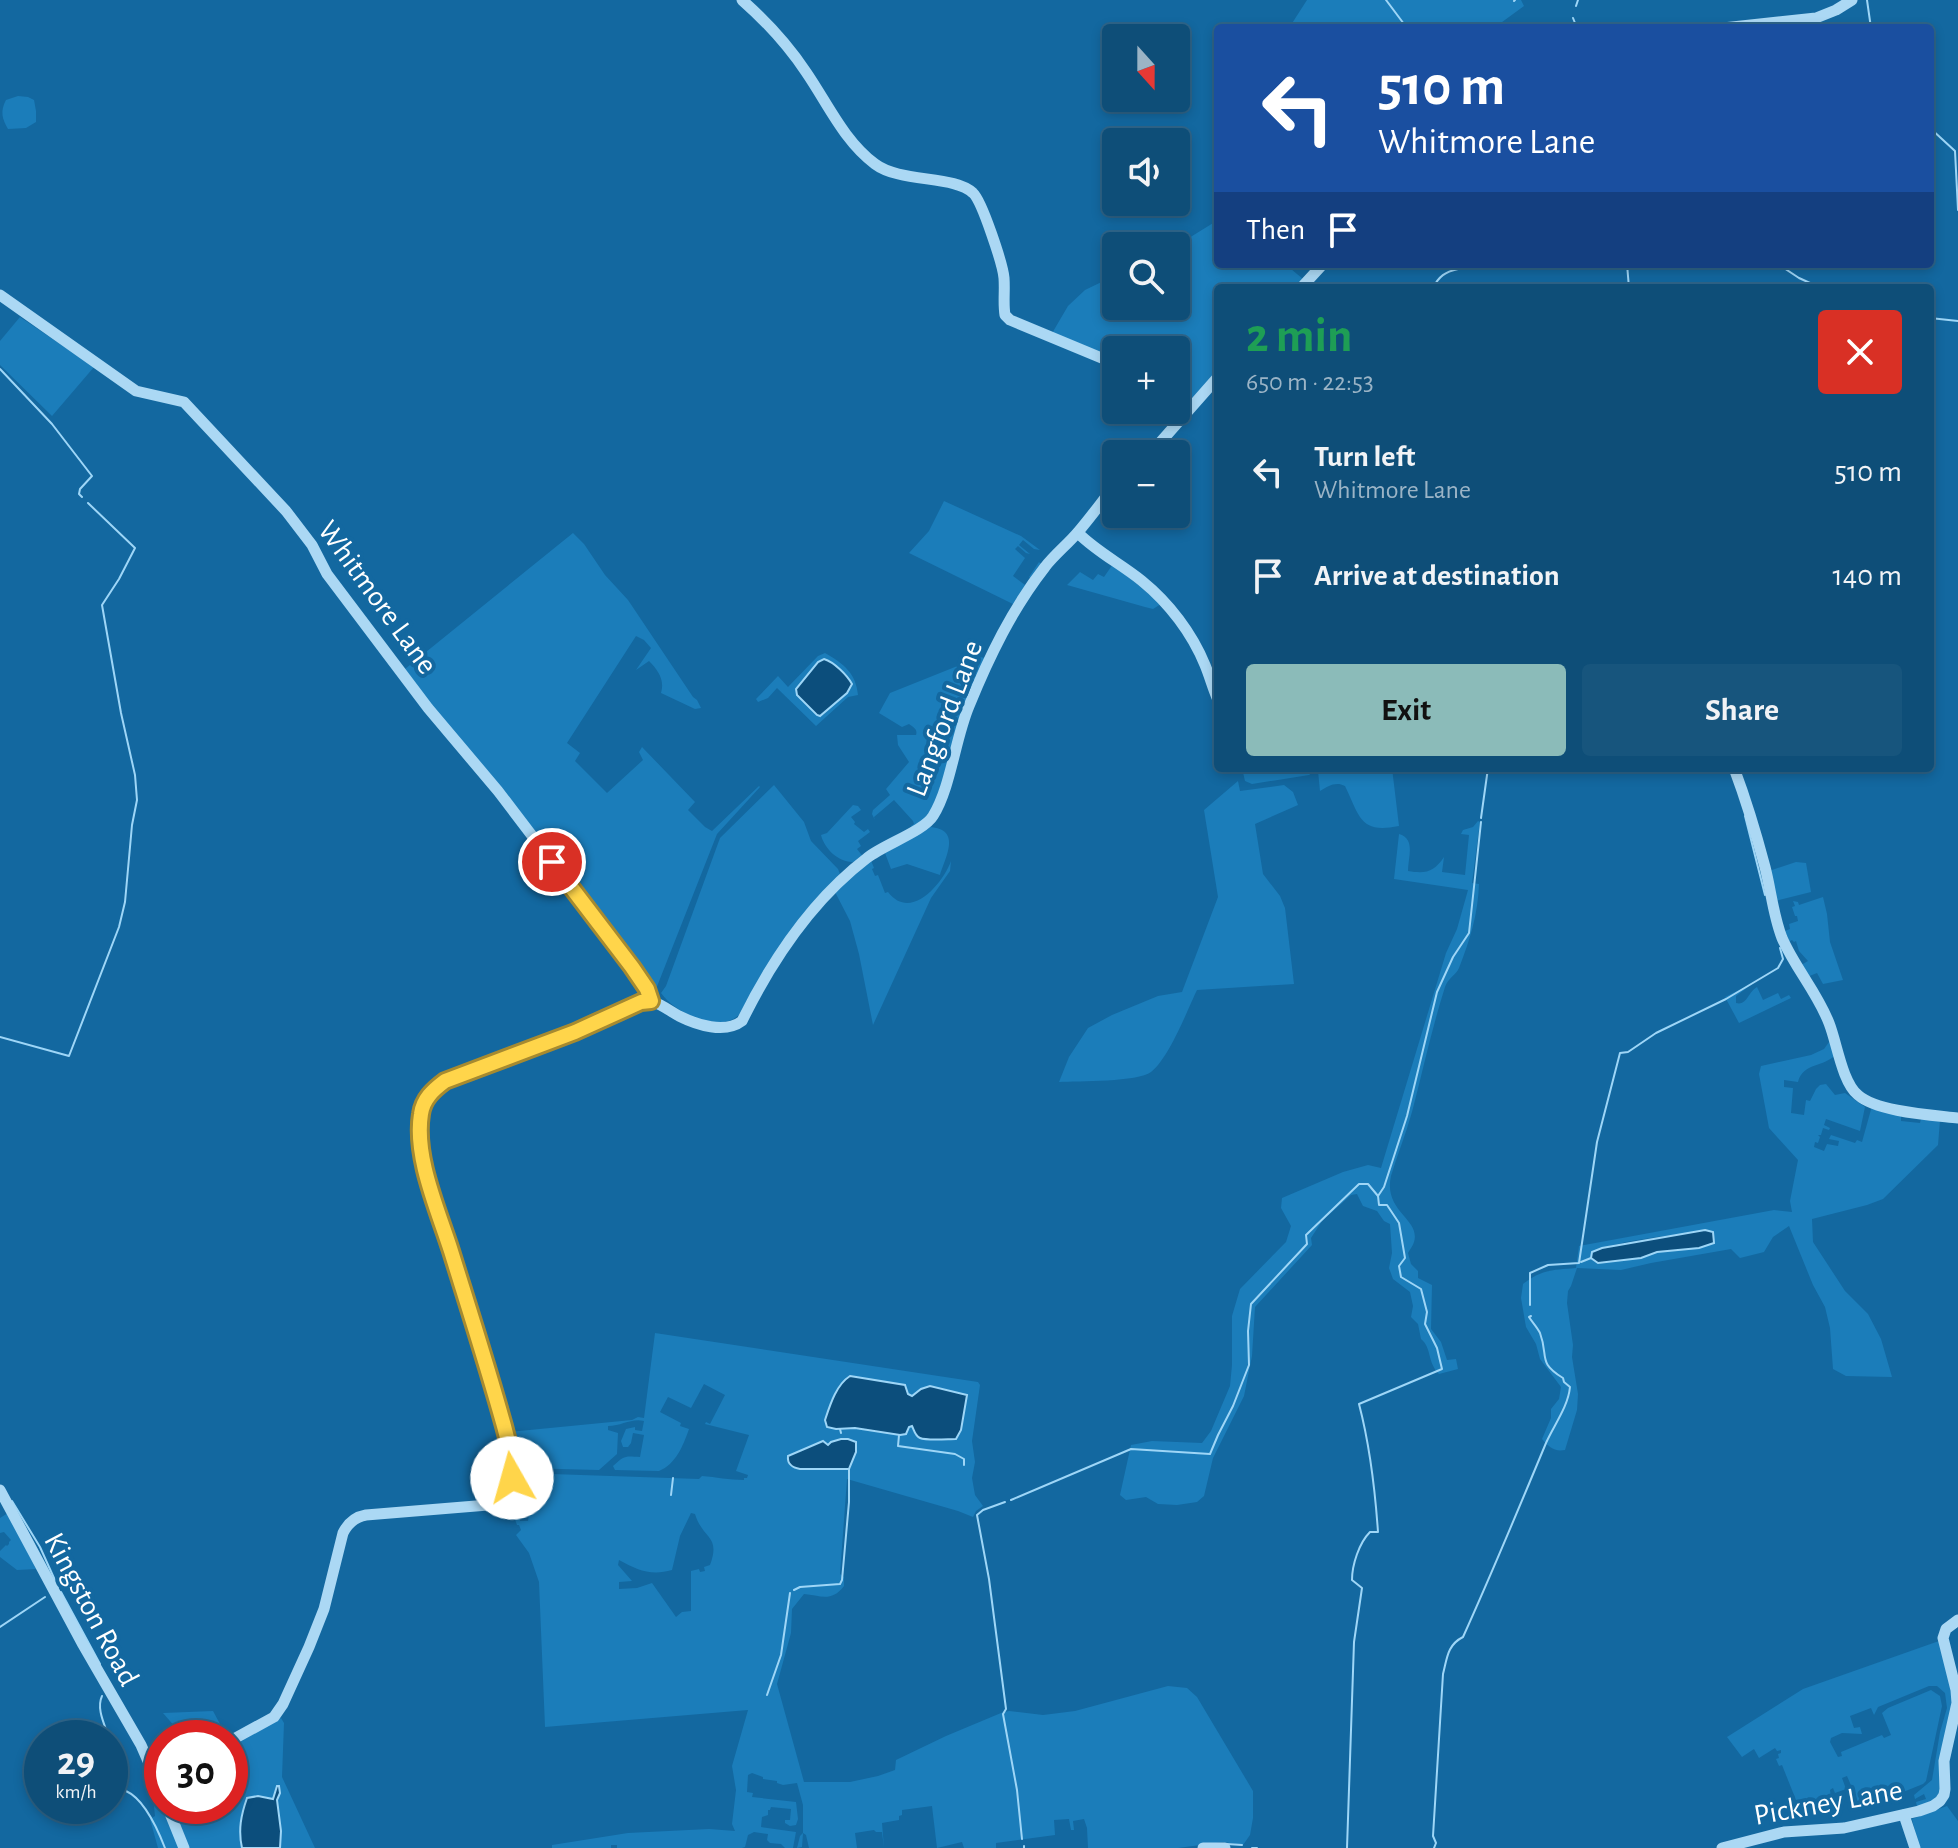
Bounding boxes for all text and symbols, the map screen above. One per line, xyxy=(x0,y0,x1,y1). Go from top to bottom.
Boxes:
north arrow xyxy=(1102,24,1190,112)
map controls xyxy=(1102,24,1190,528)
icon: left xyxy=(1246,56,1350,160)
text: 510 m xyxy=(1378,59,1505,115)
text: Whitmore Lane xyxy=(1378,124,1595,160)
button: sound xyxy=(1102,128,1190,216)
icon: arrive xyxy=(1321,208,1365,252)
text: Then xyxy=(1246,215,1305,245)
button: search xyxy=(1102,232,1190,320)
button: close xyxy=(1818,310,1902,394)
text: 2 min xyxy=(1246,313,1353,361)
button: + xyxy=(1102,336,1190,424)
text: 650 m · 22:53 xyxy=(1246,369,1374,395)
button: − xyxy=(1102,440,1190,528)
text: Turn left xyxy=(1314,442,1415,472)
icon: left xyxy=(1246,450,1290,494)
text: 510 m xyxy=(1834,457,1902,487)
text: Whitmore Lane xyxy=(1314,477,1471,503)
street label: Whitmore Lane xyxy=(312,515,443,680)
icon: arrive xyxy=(1246,554,1290,598)
text: Arrive at destination xyxy=(1314,561,1560,591)
text: 140 m xyxy=(1832,561,1902,591)
street label: Langford Lane xyxy=(901,636,988,801)
button: Exit xyxy=(1246,664,1566,756)
button: Share xyxy=(1582,664,1902,756)
pin xyxy=(518,828,586,896)
icon: arrive xyxy=(530,840,574,884)
position arrow xyxy=(470,1436,554,1520)
street label: Kingston Road xyxy=(38,1528,144,1691)
speed limit sign: 30 xyxy=(144,1720,248,1824)
text: 29 xyxy=(57,1742,95,1782)
street label: Pickney Lane xyxy=(1751,1775,1905,1831)
text: km/h xyxy=(55,1782,97,1802)

